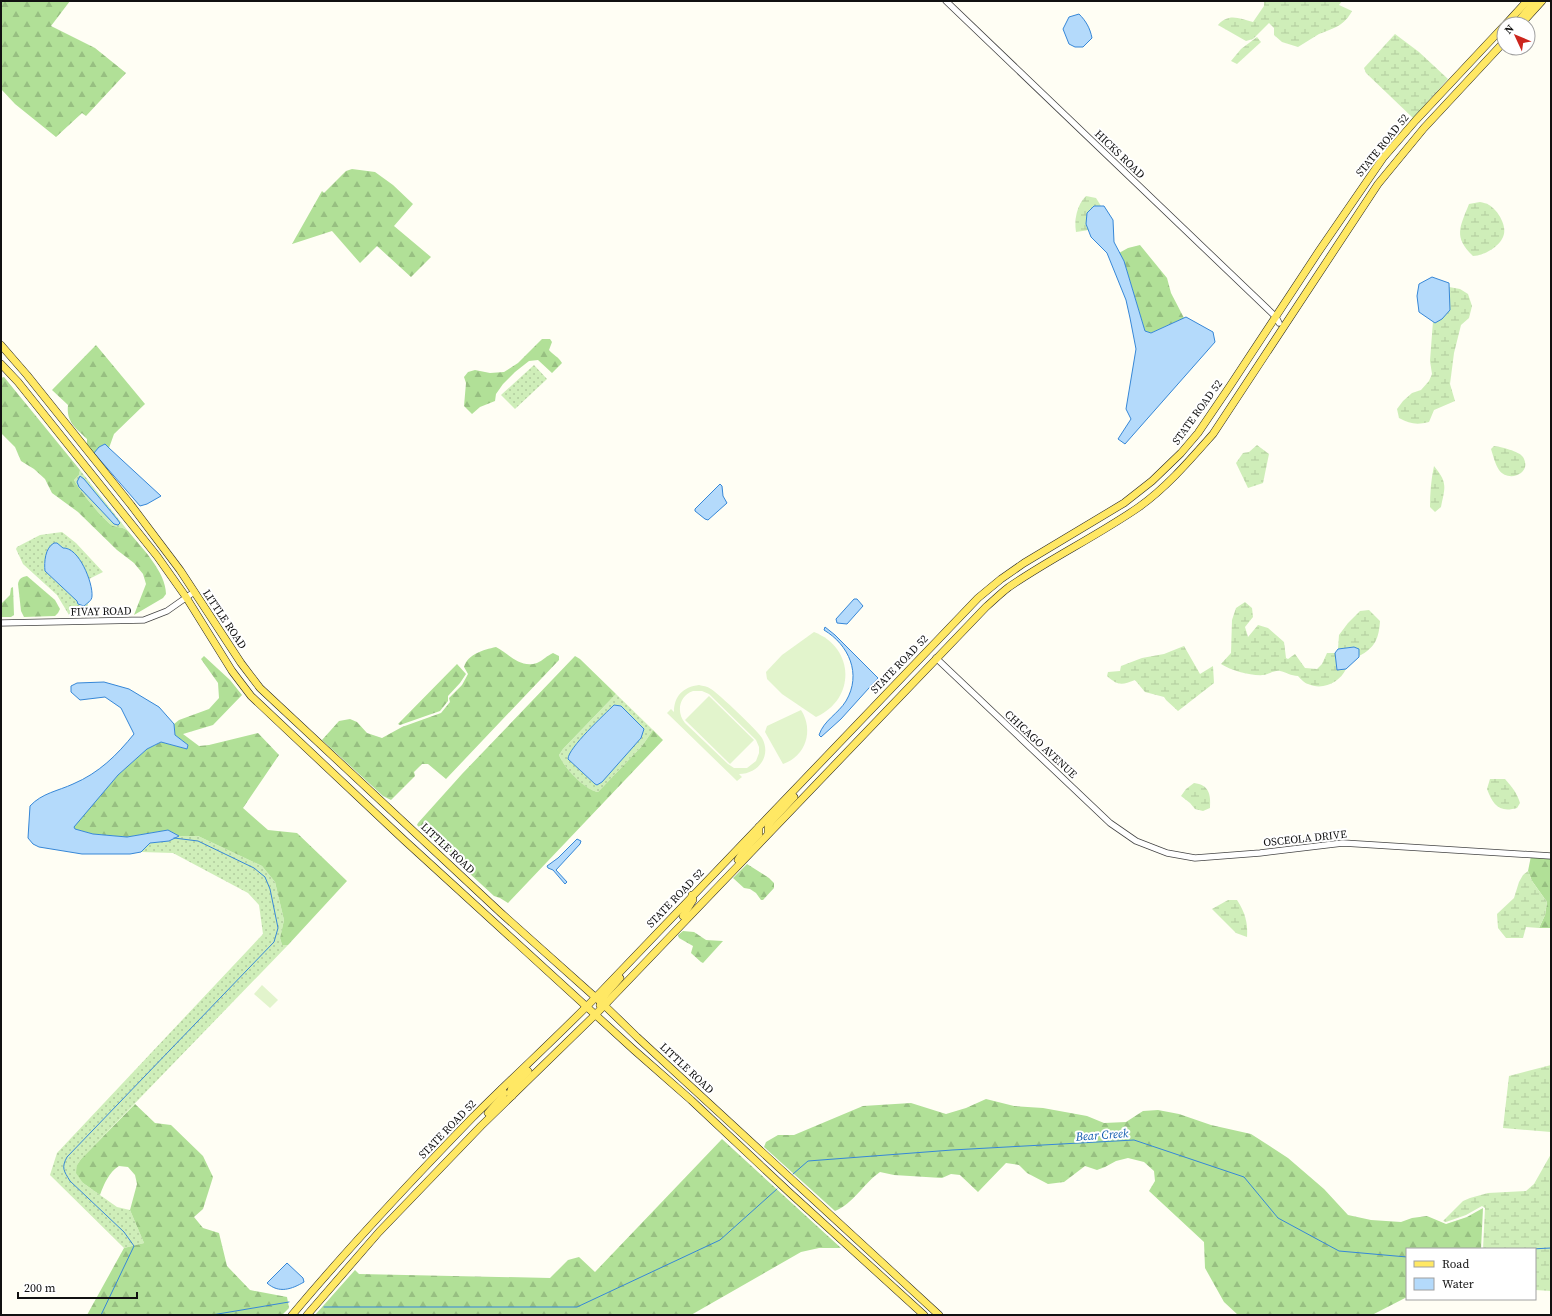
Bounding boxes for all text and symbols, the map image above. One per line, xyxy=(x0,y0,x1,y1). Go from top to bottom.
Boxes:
north arrow xyxy=(1496,16,1536,56)
text: N xyxy=(1501,21,1517,37)
street label: STATE ROAD 52 xyxy=(1352,110,1413,180)
street label: HICKS ROAD xyxy=(1091,127,1148,182)
street label: STATE ROAD 52 xyxy=(1169,376,1226,448)
street label: LITTLE ROAD xyxy=(199,587,250,652)
street label: FIVAY ROAD xyxy=(70,603,132,620)
street label: STATE ROAD 52 xyxy=(867,631,932,697)
street label: CHICAGO AVENUE xyxy=(1001,707,1080,782)
street label: LITTLE ROAD xyxy=(417,819,478,877)
street label: OSCEOLA DRIVE xyxy=(1263,827,1348,850)
street label: STATE ROAD 52 xyxy=(643,865,708,931)
street label: LITTLE ROAD xyxy=(656,1039,717,1097)
street label: STATE ROAD 52 xyxy=(415,1096,480,1162)
water label: Bear Creek xyxy=(1074,1125,1129,1145)
legend xyxy=(1406,1248,1536,1300)
text: Road xyxy=(1442,1256,1469,1272)
scale bar xyxy=(18,1274,137,1300)
text: Water xyxy=(1442,1276,1474,1292)
text: 200 m xyxy=(24,1280,56,1296)

